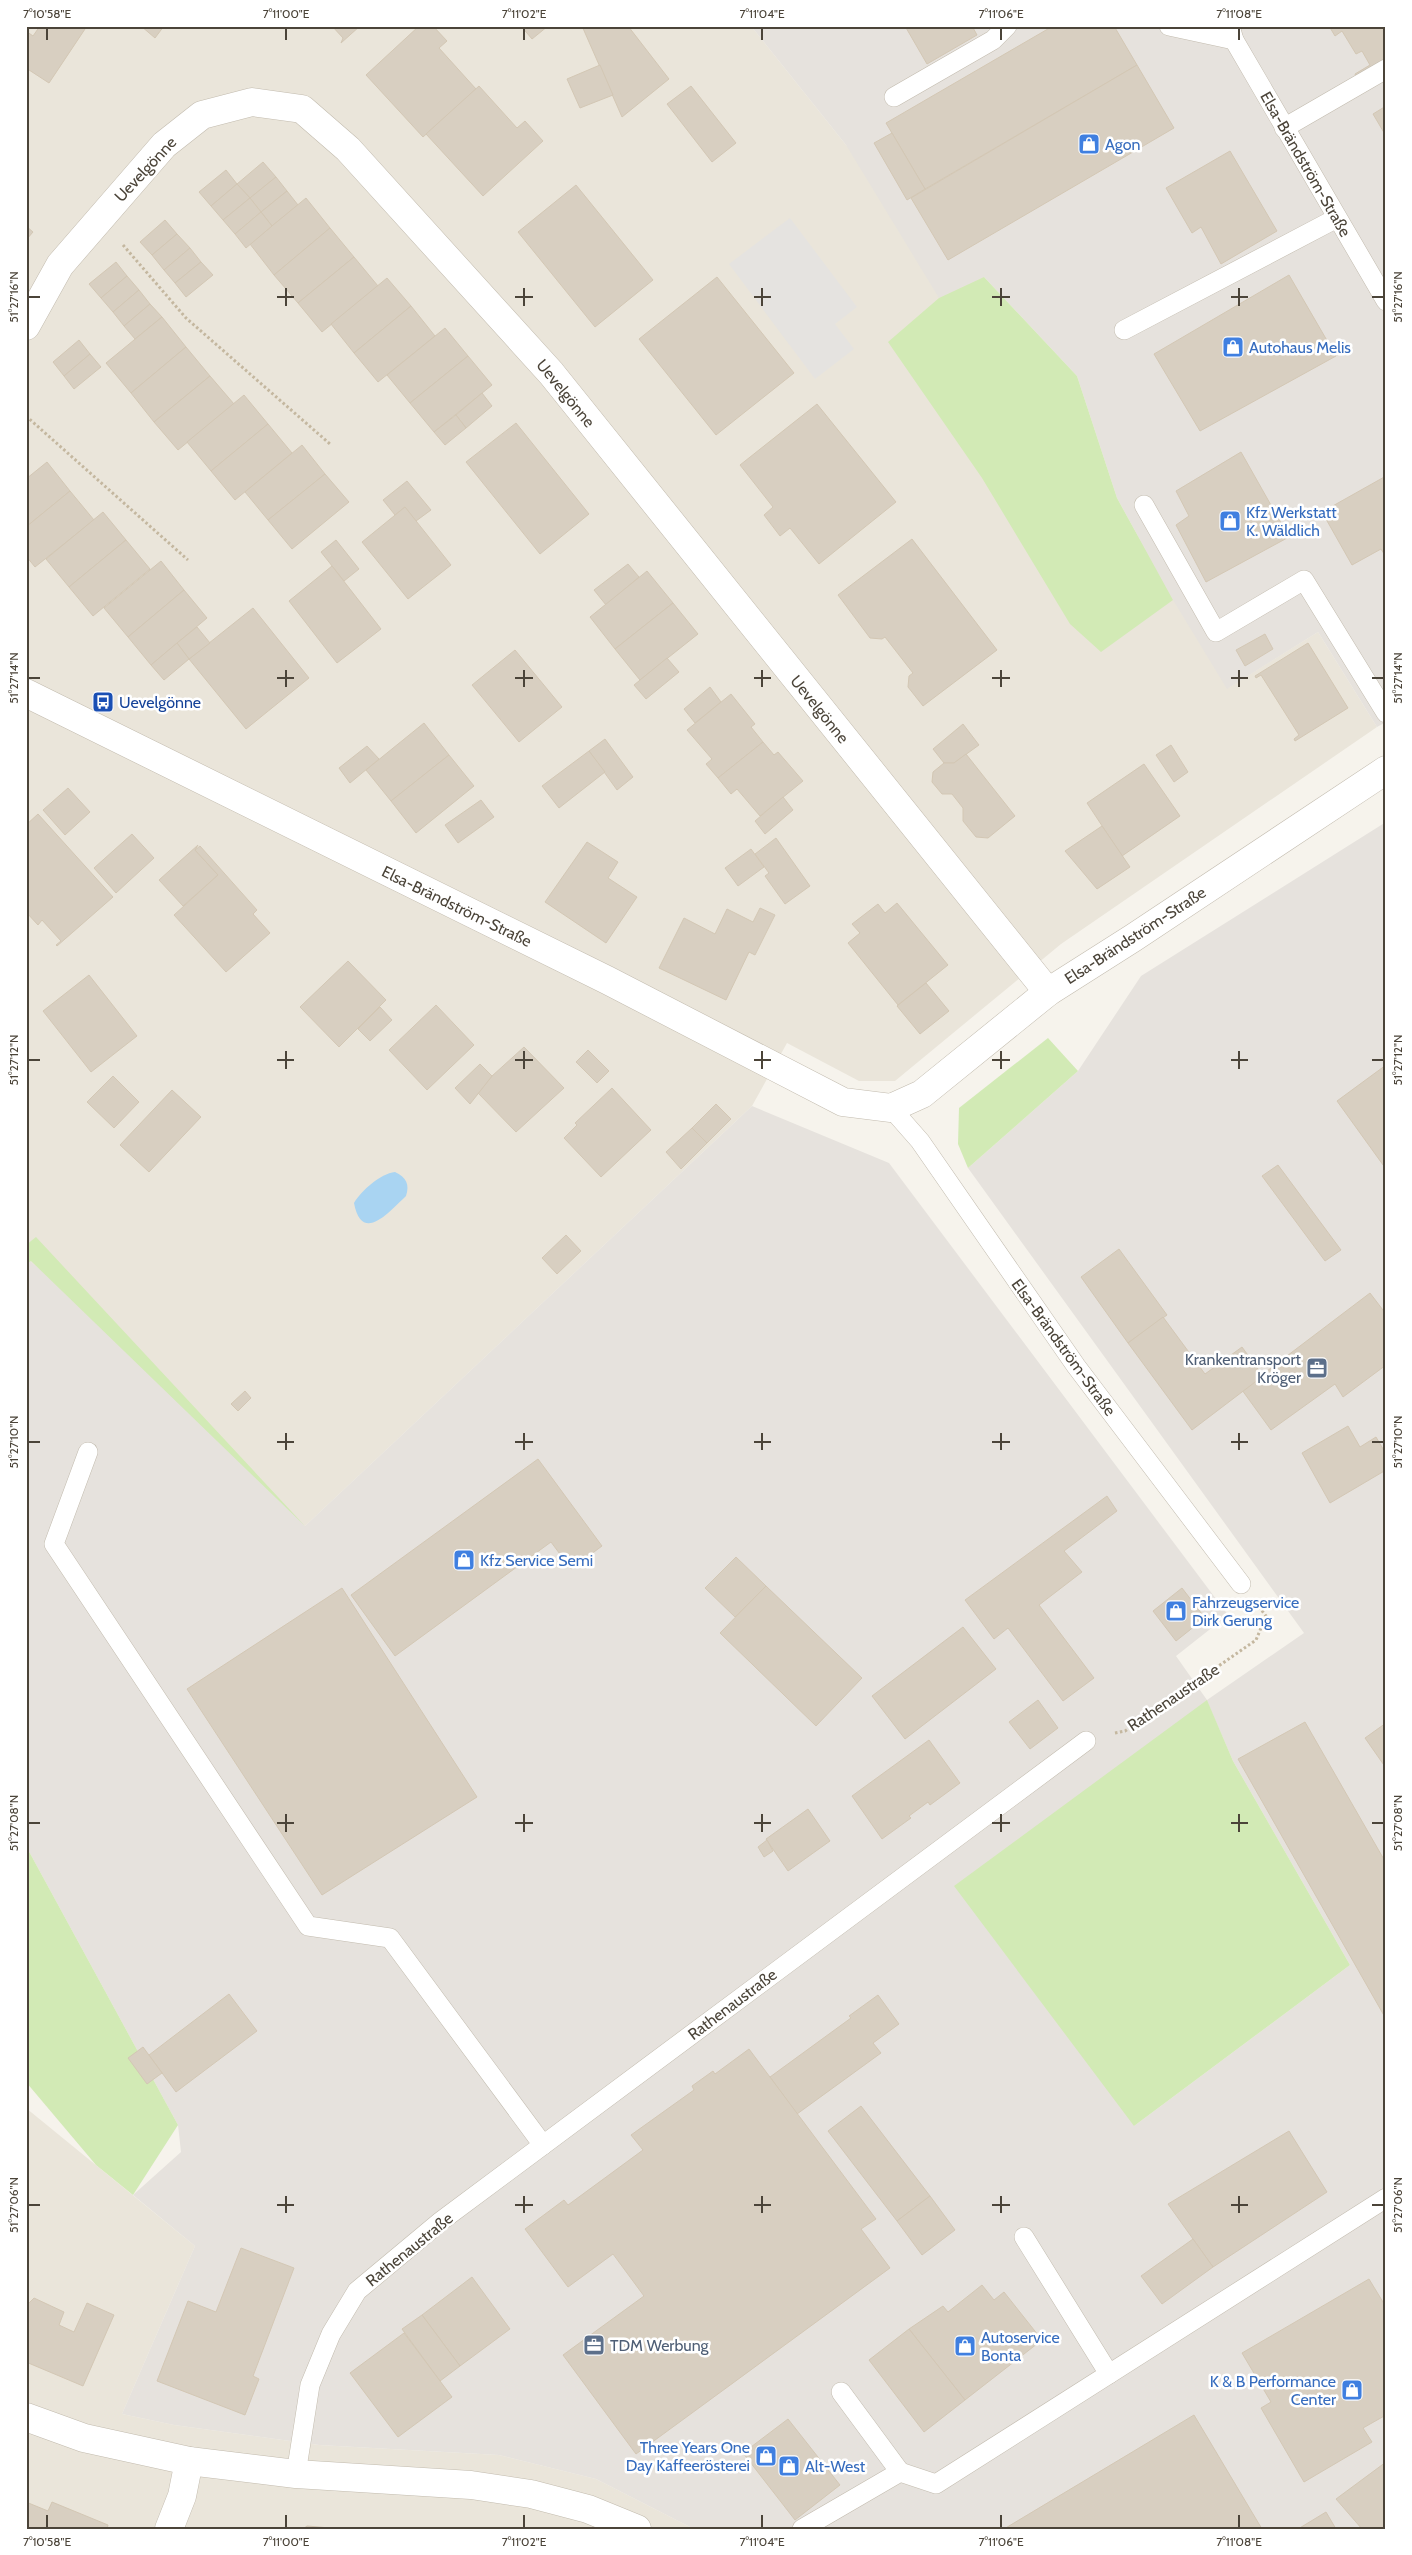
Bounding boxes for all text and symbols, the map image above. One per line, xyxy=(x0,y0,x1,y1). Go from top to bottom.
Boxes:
text: 7°10'58"E xyxy=(23,6,71,21)
text: 7°11'00"E xyxy=(263,6,310,21)
text: 7°11'02"E xyxy=(502,6,547,21)
text: 7°11'04"E xyxy=(739,6,785,21)
text: 7°11'06"E xyxy=(978,6,1024,21)
text: 7°11'08"E xyxy=(1216,6,1262,21)
street label: Elsa-Brändström-Straße xyxy=(1256,88,1355,240)
shop icon: Agon xyxy=(1077,132,1101,156)
street label: Uevelgönne xyxy=(110,133,180,206)
place label: Agon xyxy=(1105,135,1140,154)
text: 51°27'16"N xyxy=(6,271,21,323)
text: 51°27'16"N xyxy=(1390,271,1405,323)
shop icon: Autohaus Melis xyxy=(1221,335,1245,359)
place label: Autohaus Melis xyxy=(1249,338,1351,357)
street label: Uevelgönne xyxy=(532,355,599,431)
place label: Kfz Werkstatt K. Wäldlich xyxy=(1246,503,1337,540)
shop icon: Kfz Werkstatt K. Wäldlich xyxy=(1218,509,1242,533)
text: 51°27'14"N xyxy=(6,652,21,704)
text: 51°27'14"N xyxy=(1390,652,1405,704)
street label: Uevelgönne xyxy=(786,671,853,747)
bus stop icon: Uevelgönne xyxy=(91,690,115,714)
place label: Uevelgönne xyxy=(119,693,201,712)
street label: Elsa-Brändström-Straße xyxy=(379,862,535,951)
street label: Elsa-Brändström-Straße xyxy=(1061,883,1209,988)
text: 51°27'12"N xyxy=(6,1035,21,1085)
text: 51°27'12"N xyxy=(1390,1035,1405,1085)
street label: Elsa-Brändström-Straße xyxy=(1008,1275,1120,1419)
place label: Krankentransport Kröger xyxy=(1185,1350,1302,1387)
office icon: Krankentransport Kröger xyxy=(1305,1356,1329,1380)
text: 51°27'10"N xyxy=(6,1416,21,1468)
text: 51°27'10"N xyxy=(1390,1416,1405,1468)
shop icon: Kfz Service Semi xyxy=(452,1548,476,1572)
place label: Kfz Service Semi xyxy=(480,1551,593,1570)
place label: Fahrzeugservice Dirk Gerung xyxy=(1192,1593,1299,1630)
shop icon: Fahrzeugservice Dirk Gerung xyxy=(1164,1599,1188,1623)
street label: Rathenaustraße xyxy=(1124,1660,1223,1735)
text: 51°27'08"N xyxy=(6,1795,21,1851)
text: 51°27'08"N xyxy=(1390,1795,1405,1851)
street label: Rathenaustraße xyxy=(684,1965,780,2044)
text: 51°27'06"N xyxy=(6,2177,21,2233)
text: 51°27'06"N xyxy=(1390,2177,1405,2233)
street label: Rathenaustraße xyxy=(362,2209,457,2290)
place label: Autoservice Bonta xyxy=(981,2328,1060,2365)
office icon: TDM Werbung xyxy=(582,2333,606,2357)
shop icon: Autoservice Bonta xyxy=(953,2334,977,2358)
place label: TDM Werbung xyxy=(610,2336,710,2355)
place label: K & B Performance Center xyxy=(1210,2372,1337,2409)
shop icon: K & B Performance Center xyxy=(1340,2378,1364,2402)
place label: Three Years One Day Kaffeerösterei xyxy=(626,2438,750,2475)
shop icon: Three Years One Day Kaffeerösterei xyxy=(754,2444,778,2468)
shop icon: Alt-West xyxy=(777,2454,801,2478)
place label: Alt-West xyxy=(805,2457,866,2476)
text: 7°10'58"E xyxy=(23,2534,71,2549)
text: 7°11'00"E xyxy=(263,2534,310,2549)
text: 7°11'02"E xyxy=(502,2534,547,2549)
text: 7°11'04"E xyxy=(739,2534,785,2549)
text: 7°11'06"E xyxy=(978,2534,1024,2549)
text: 7°11'08"E xyxy=(1216,2534,1262,2549)

